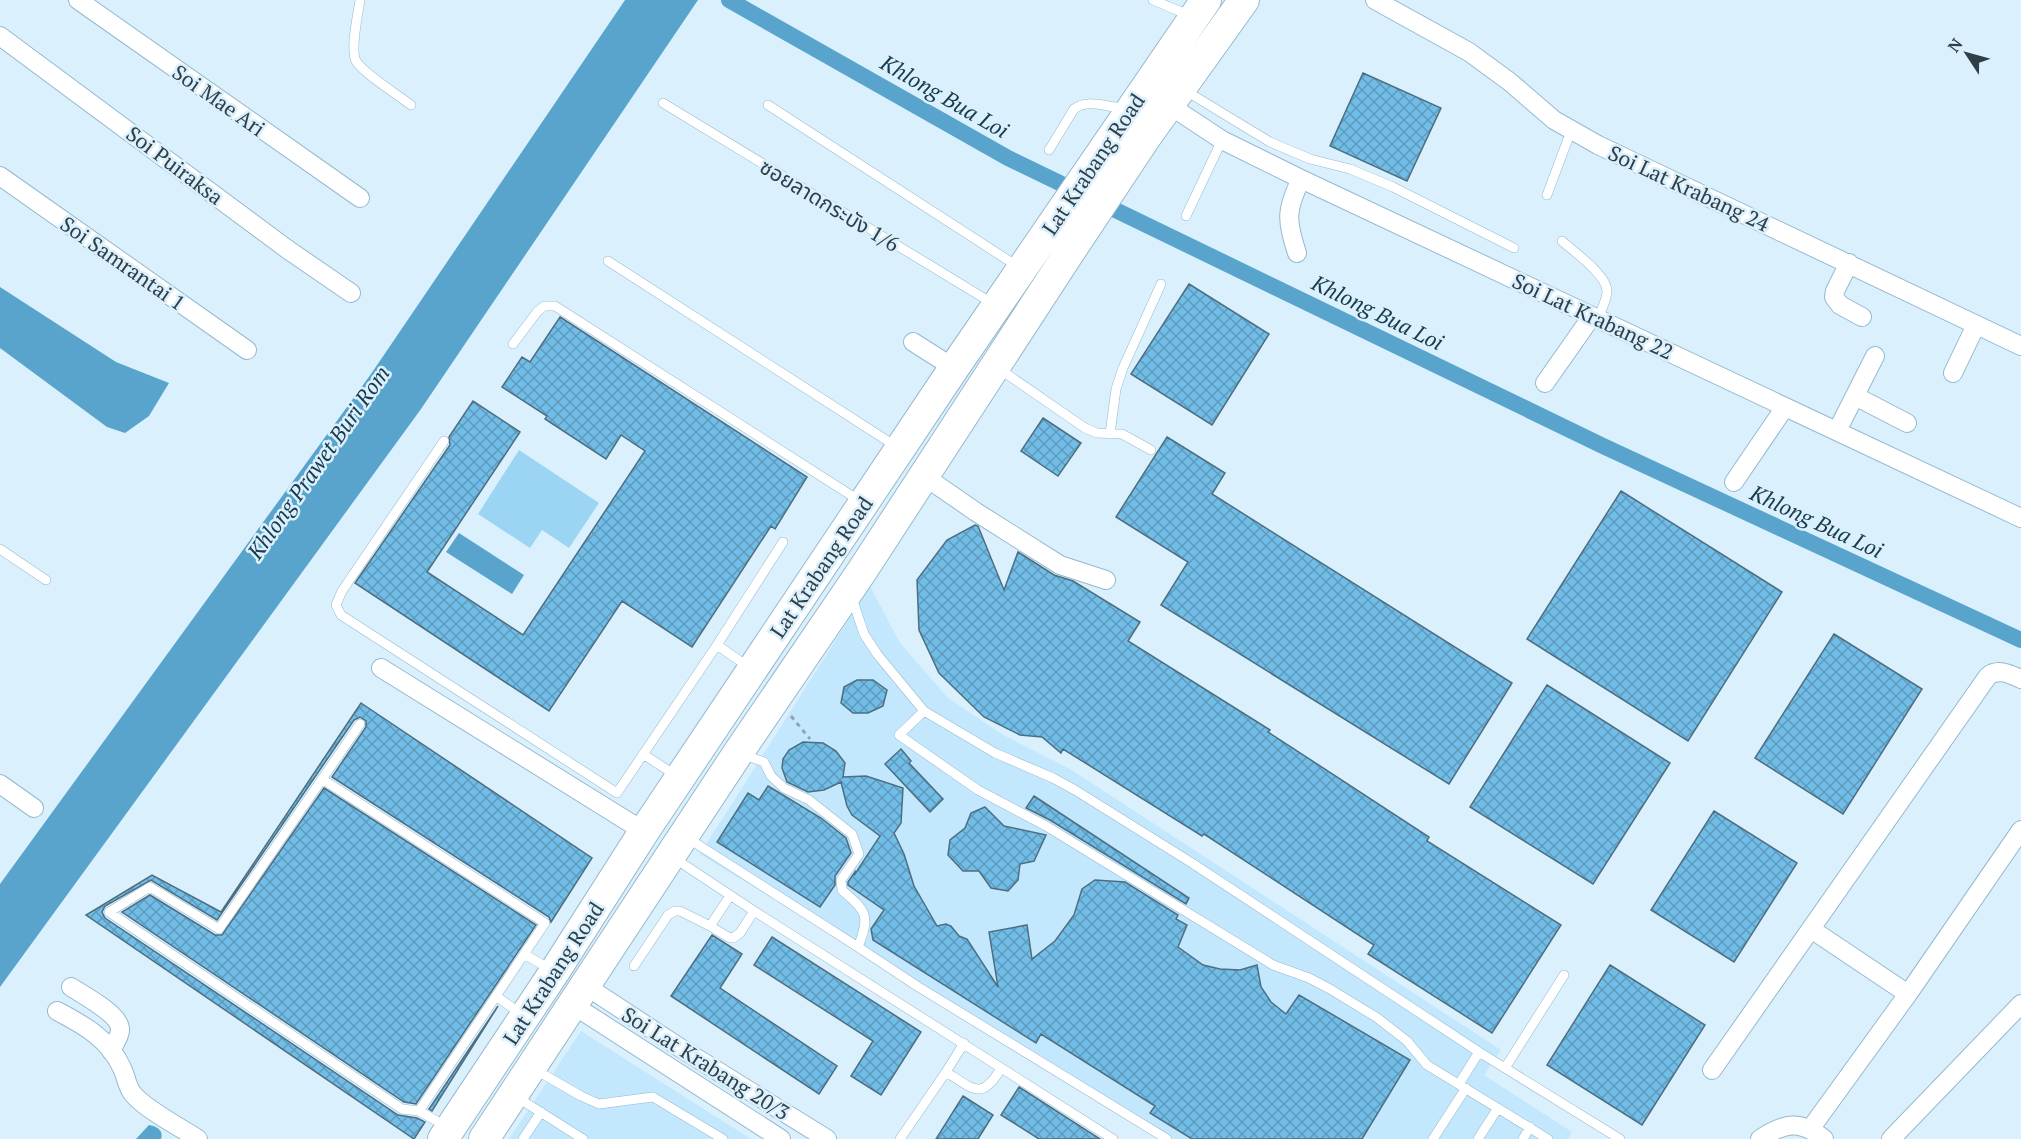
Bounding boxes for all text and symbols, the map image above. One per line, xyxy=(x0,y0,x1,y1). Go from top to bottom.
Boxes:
north arrow xyxy=(1937,24,1997,84)
text: N xyxy=(1942,34,1967,57)
water label: Khlong Bua Loi xyxy=(875,47,1014,144)
street label: Soi Mae Ari xyxy=(167,58,271,142)
street label: Lat Krabang Road xyxy=(1035,88,1151,240)
street label: Soi Puiraksa xyxy=(121,119,229,211)
street label: Soi Lat Krabang 24 xyxy=(1604,138,1775,238)
street label: ซอยลาดกระบัง 1/6 xyxy=(755,152,905,258)
street label: Soi Samrantai 1 xyxy=(55,210,191,316)
street label: Soi Lat Krabang 22 xyxy=(1508,266,1678,366)
water label: Khlong Bua Loi xyxy=(1306,267,1449,356)
water label: Khlong Prawet Buri Rom xyxy=(240,360,396,565)
water label: Khlong Bua Loi xyxy=(1745,477,1888,564)
street label: Lat Krabang Road xyxy=(763,491,879,643)
street label: Lat Krabang Road xyxy=(496,896,610,1050)
street label: Soi Lat Krabang 20/3 xyxy=(617,1000,795,1126)

